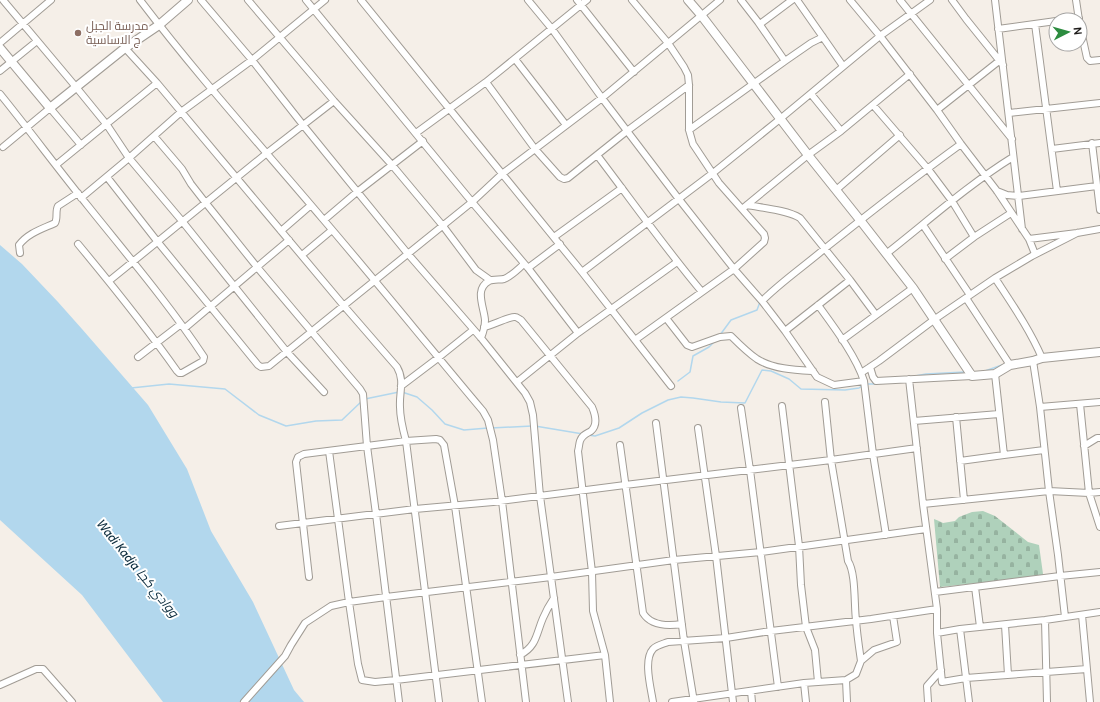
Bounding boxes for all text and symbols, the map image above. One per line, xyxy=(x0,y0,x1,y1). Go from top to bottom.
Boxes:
north arrow xyxy=(1048,12,1088,52)
place label: مدرسة الجبل ج الاساسية xyxy=(86,18,149,48)
text: N xyxy=(1071,26,1085,36)
marker: مدرسة الجبل ج الاساسية xyxy=(73,28,83,38)
water label: Wadi Kadja ووادي كجا xyxy=(91,516,183,623)

